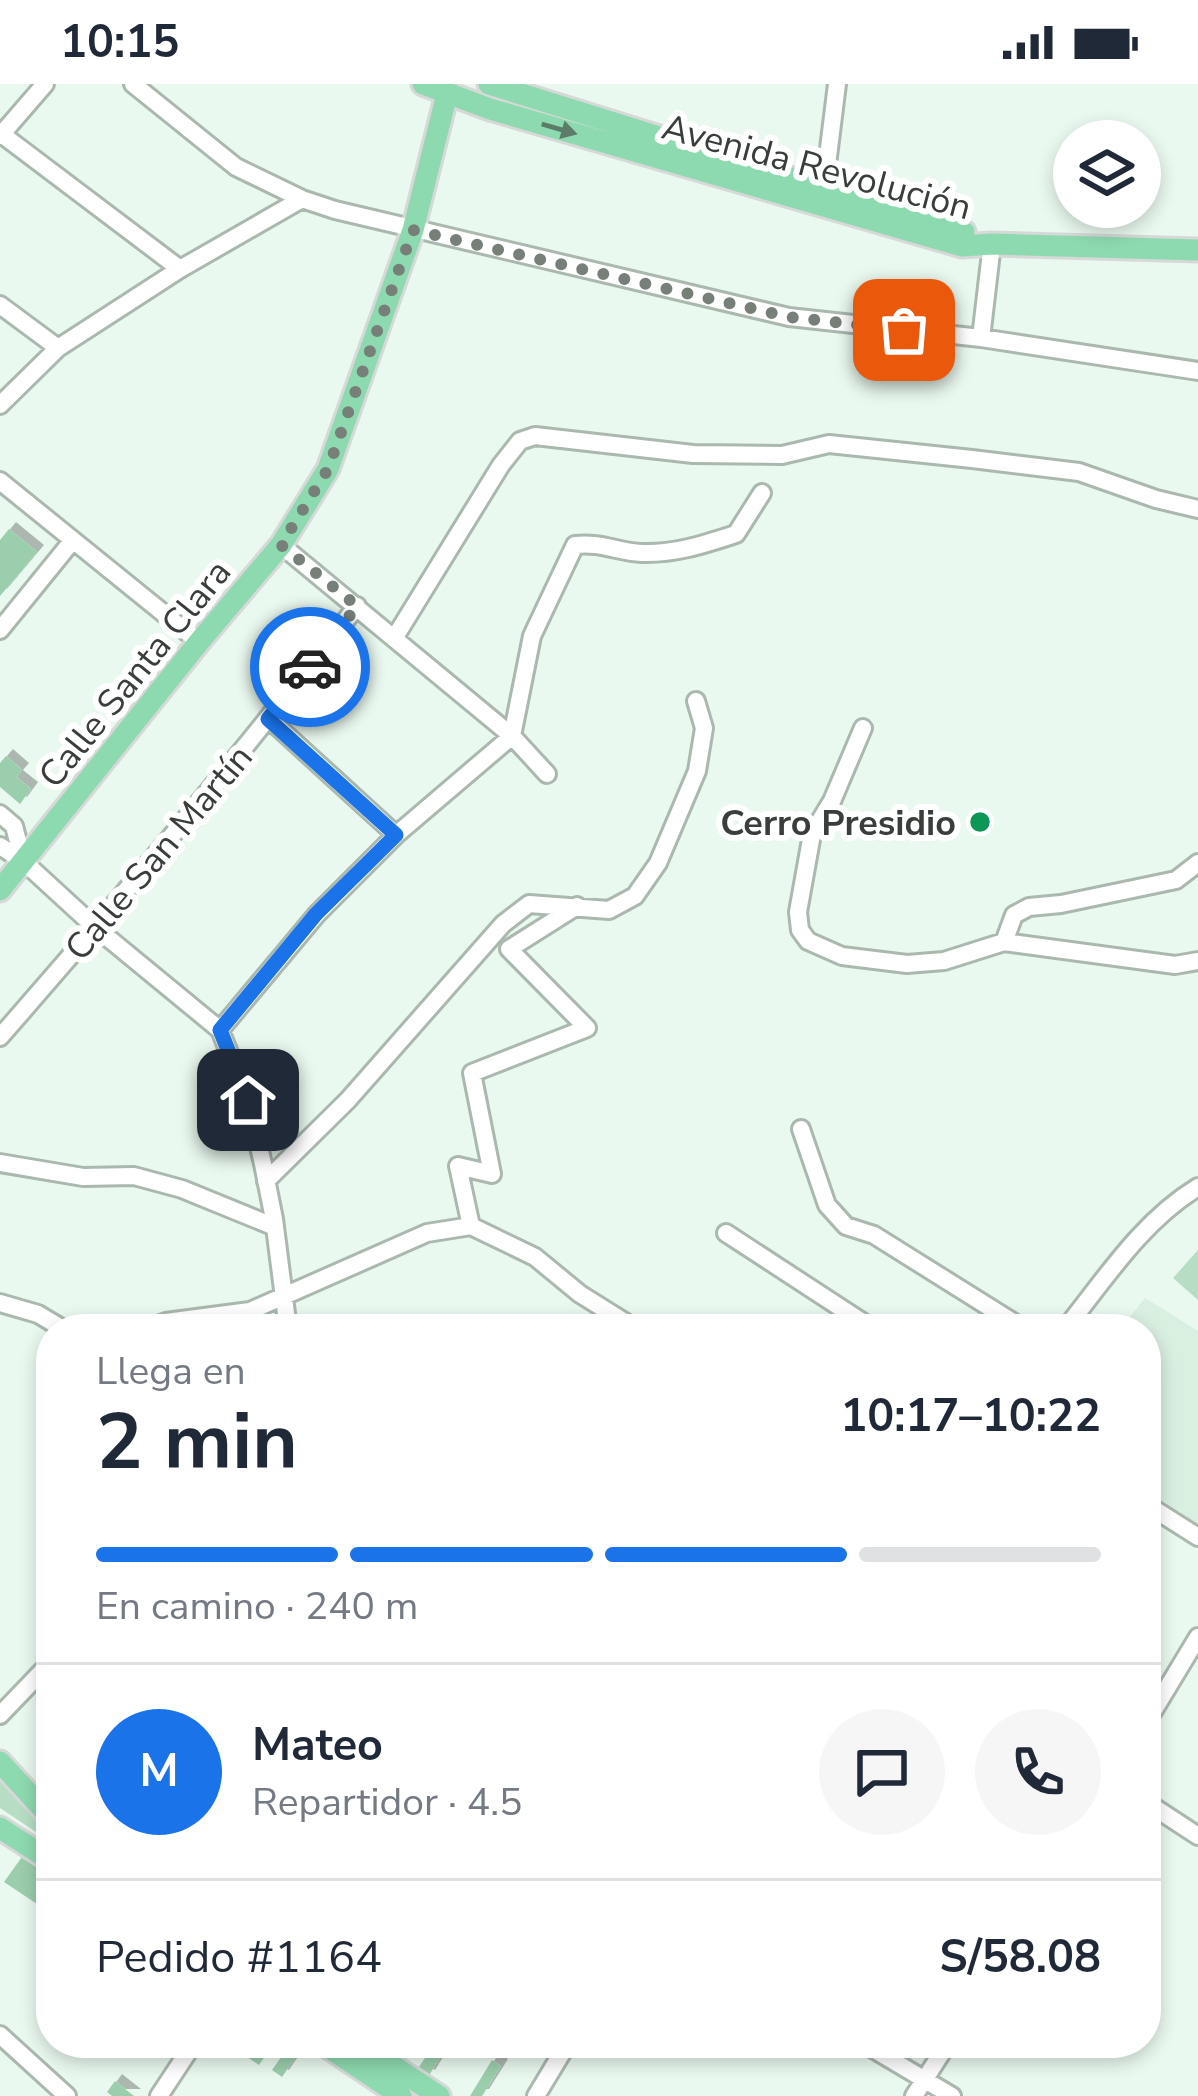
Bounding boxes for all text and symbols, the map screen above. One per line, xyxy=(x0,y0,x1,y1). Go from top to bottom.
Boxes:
text: 10:15 xyxy=(60,12,179,73)
street label: Avenida Revolución xyxy=(657,103,977,232)
map controls xyxy=(1053,120,1161,228)
button: layers xyxy=(1053,120,1161,228)
one-way arrow xyxy=(541,121,578,139)
pin xyxy=(853,279,955,381)
icon: bag xyxy=(871,297,937,363)
street label: Calle Santa Clara xyxy=(28,549,243,798)
courier xyxy=(250,607,370,727)
icon: car xyxy=(277,634,343,700)
street label: Calle San Martín xyxy=(54,734,264,971)
place label: Cerro Presidio xyxy=(720,799,956,848)
marker: Cerro Presidio xyxy=(967,809,993,835)
pin xyxy=(197,1049,299,1151)
icon: home xyxy=(215,1067,281,1133)
text: Llega en xyxy=(96,1345,246,1398)
text: 10:17–10:22 xyxy=(840,1386,1101,1447)
text: 2 min xyxy=(96,1389,298,1496)
text: En camino · 240 m xyxy=(96,1580,418,1633)
button: chat xyxy=(819,1709,945,1835)
button: phone xyxy=(975,1709,1101,1835)
text: Mateo xyxy=(252,1715,383,1776)
text: M xyxy=(139,1741,179,1802)
text: Repartidor · 4.5 xyxy=(252,1776,523,1829)
text: Pedido #1164 xyxy=(96,1927,382,1988)
text: S/58.08 xyxy=(939,1927,1101,1988)

